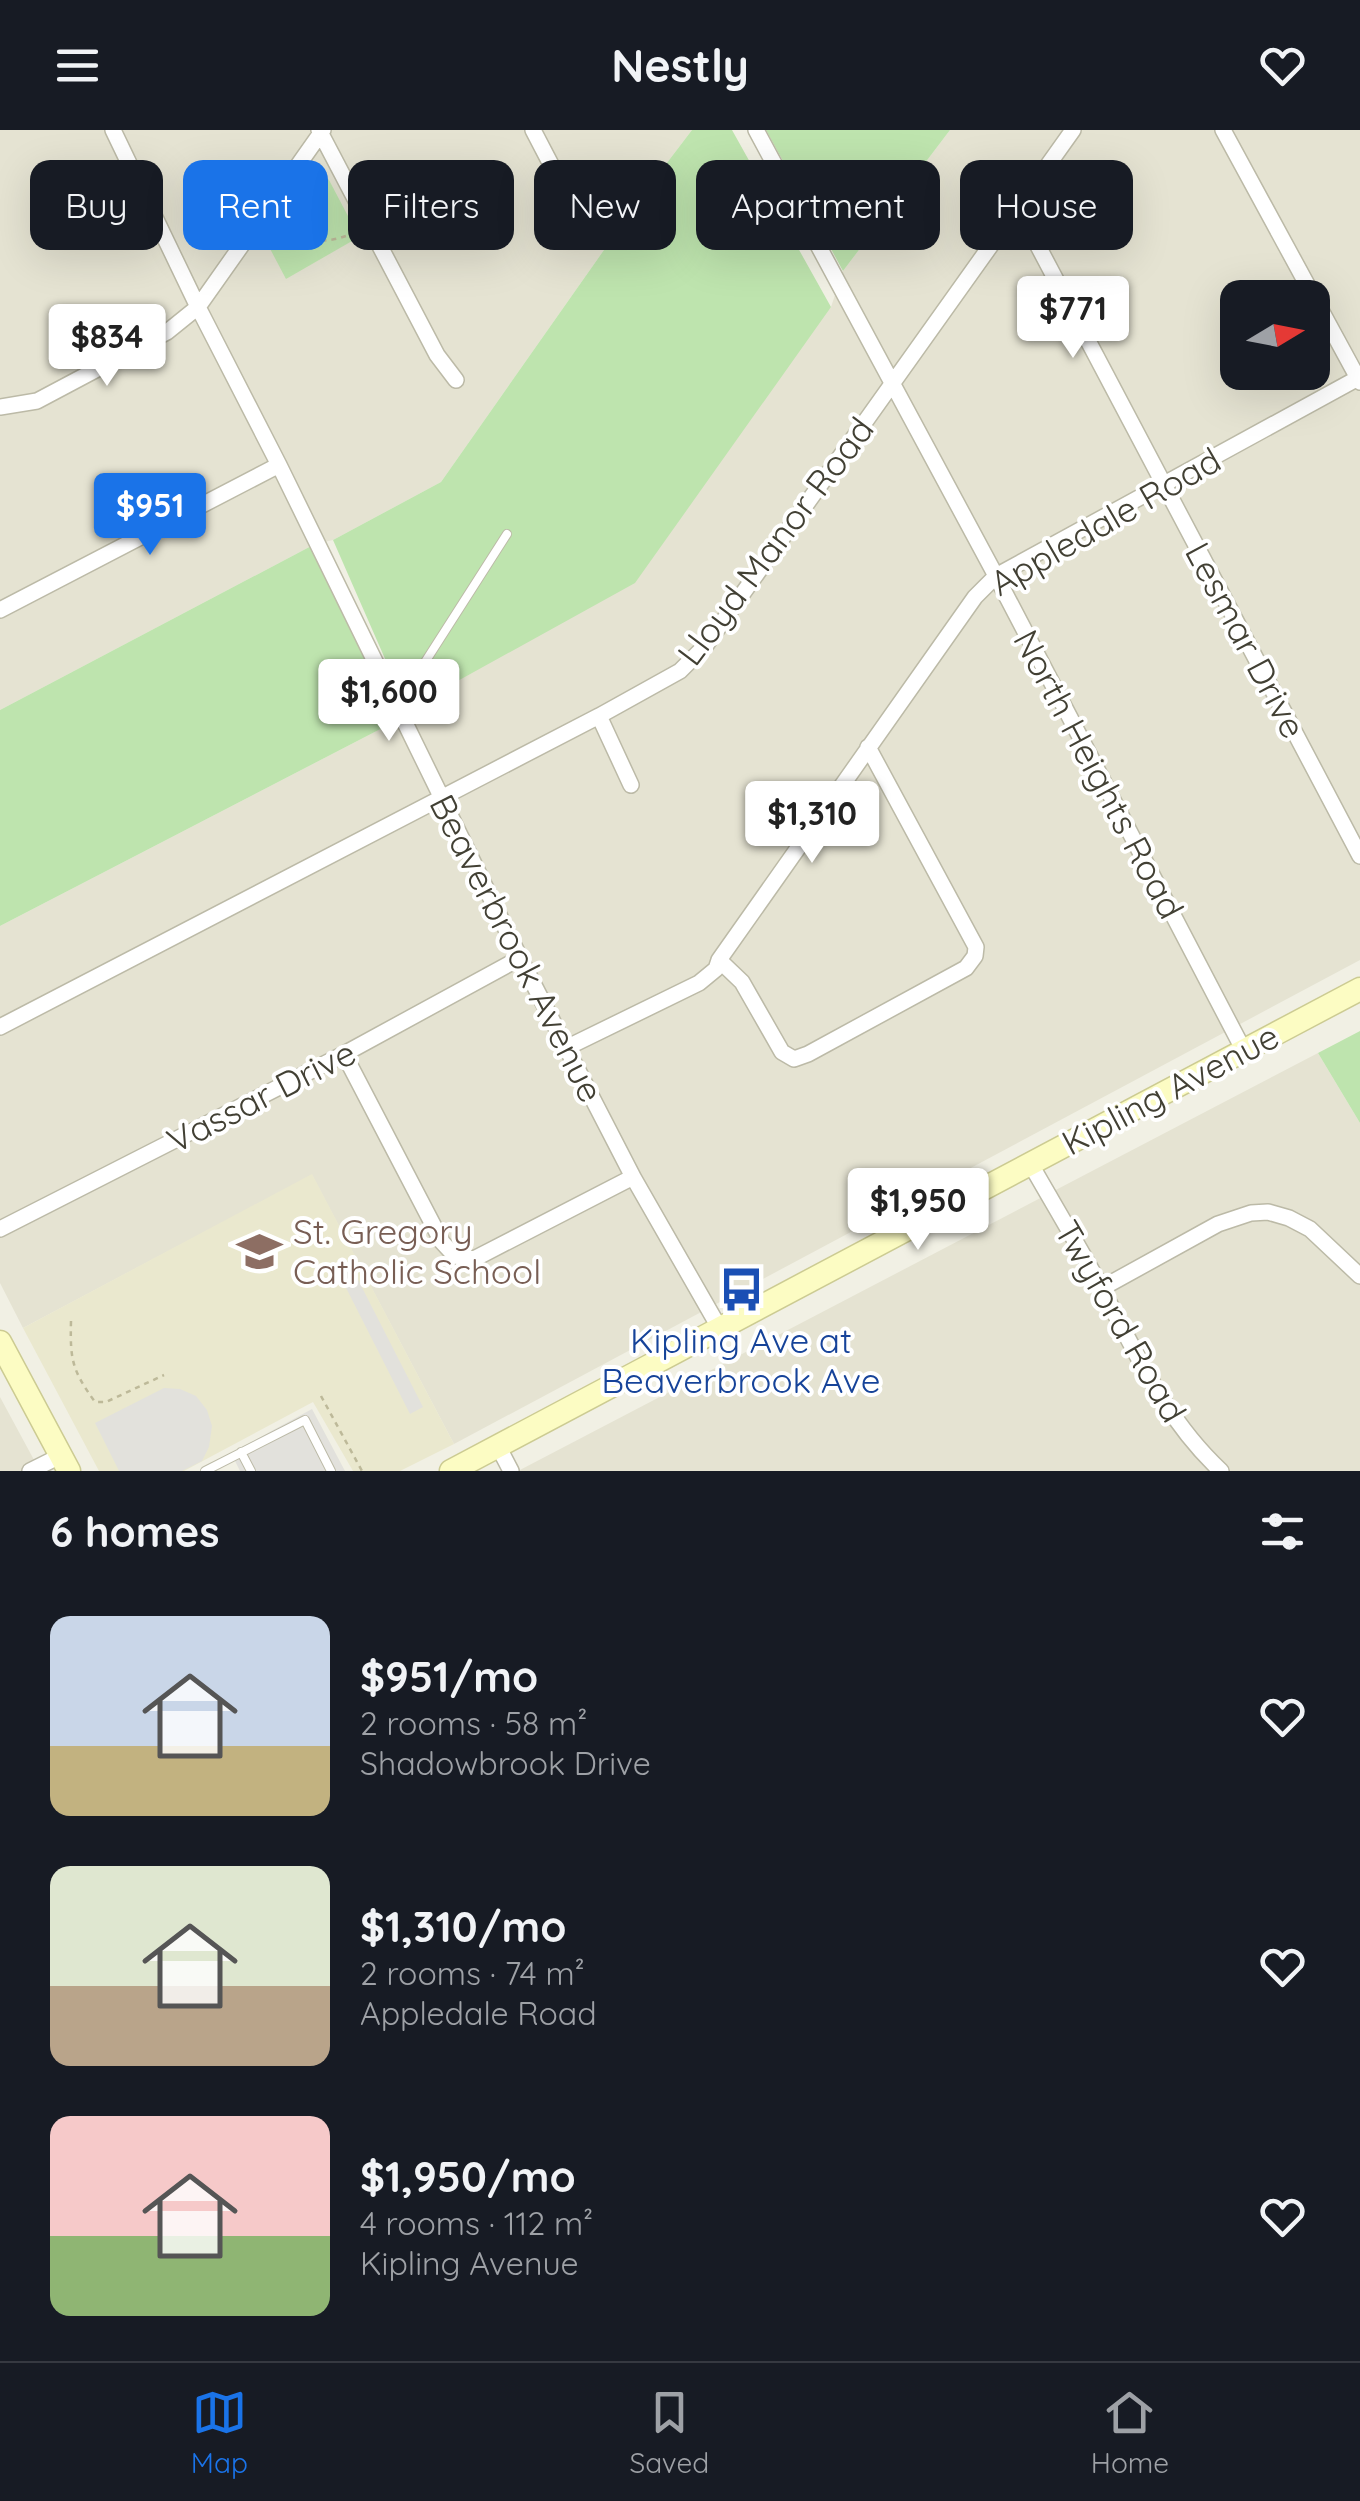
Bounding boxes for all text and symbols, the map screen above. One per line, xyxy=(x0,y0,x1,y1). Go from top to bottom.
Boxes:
text: Nestly xyxy=(611,37,749,93)
icon: menu xyxy=(50,38,105,93)
icon: heart xyxy=(1255,38,1310,93)
chip: Buy xyxy=(30,160,163,250)
chip: Rent xyxy=(183,160,328,250)
chip: Filters xyxy=(348,160,514,250)
chip: New xyxy=(534,160,676,250)
chip: Apartment xyxy=(696,160,940,250)
chip: House xyxy=(960,160,1133,250)
pin: $771 xyxy=(1014,276,1132,361)
north arrow xyxy=(1220,280,1330,390)
map controls xyxy=(1220,280,1330,390)
text: $771 xyxy=(1039,288,1107,328)
pin: $834 xyxy=(48,304,166,389)
text: $834 xyxy=(71,316,143,356)
street label: Lloyd Manor Road xyxy=(667,408,883,674)
street label: Appledale Road xyxy=(982,437,1228,605)
pin: $951 xyxy=(91,473,209,558)
text: $951 xyxy=(116,485,184,525)
street label: Lesmar Drive xyxy=(1176,535,1316,745)
street label: North Heights Road xyxy=(1004,622,1194,926)
pin: $1,600 xyxy=(308,659,470,744)
text: $1,600 xyxy=(340,671,438,711)
pin: $1,310 xyxy=(731,781,893,866)
street label: Beaverbrook Avenue xyxy=(420,787,614,1109)
text: $1,310 xyxy=(767,793,857,833)
street label: Kipling Avenue xyxy=(1054,1013,1286,1165)
street label: Vassar Drive xyxy=(159,1030,363,1162)
pin: $1,950 xyxy=(837,1168,999,1253)
text: $1,950 xyxy=(870,1180,966,1220)
place label: St. Gregory Catholic School xyxy=(293,1209,541,1293)
street label: Twyford Road xyxy=(1045,1212,1197,1430)
school or university icon: St. Gregory Catholic School xyxy=(236,1227,284,1275)
bus stop icon: Kipling Ave at Beaverbrook Ave xyxy=(717,1266,765,1314)
place label: Kipling Ave at Beaverbrook Ave xyxy=(601,1318,881,1402)
icon: filters xyxy=(1255,1504,1310,1559)
text: 6 homes xyxy=(50,1505,220,1558)
text: $951/mo xyxy=(360,1650,538,1703)
icon: home xyxy=(130,1656,250,1776)
icon: heart xyxy=(1255,1689,1310,1744)
text: 2 rooms · 58 m² xyxy=(360,1703,587,1743)
text: Shadowbrook Drive xyxy=(360,1743,651,1783)
text: $1,310/mo xyxy=(360,1900,566,1953)
icon: home xyxy=(130,1906,250,2026)
icon: heart xyxy=(1255,1939,1310,1994)
text: 2 rooms · 74 m² xyxy=(360,1953,585,1993)
text: Appledale Road xyxy=(360,1993,597,2033)
text: $1,950/mo xyxy=(360,2150,576,2203)
icon: home xyxy=(130,2156,250,2276)
icon: heart xyxy=(1255,2189,1310,2244)
text: 4 rooms · 112 m² xyxy=(360,2203,593,2243)
text: Kipling Avenue xyxy=(360,2243,579,2283)
tab: Map xyxy=(191,2385,248,2480)
tab: Saved xyxy=(629,2385,709,2480)
tab: Home xyxy=(1091,2385,1169,2480)

